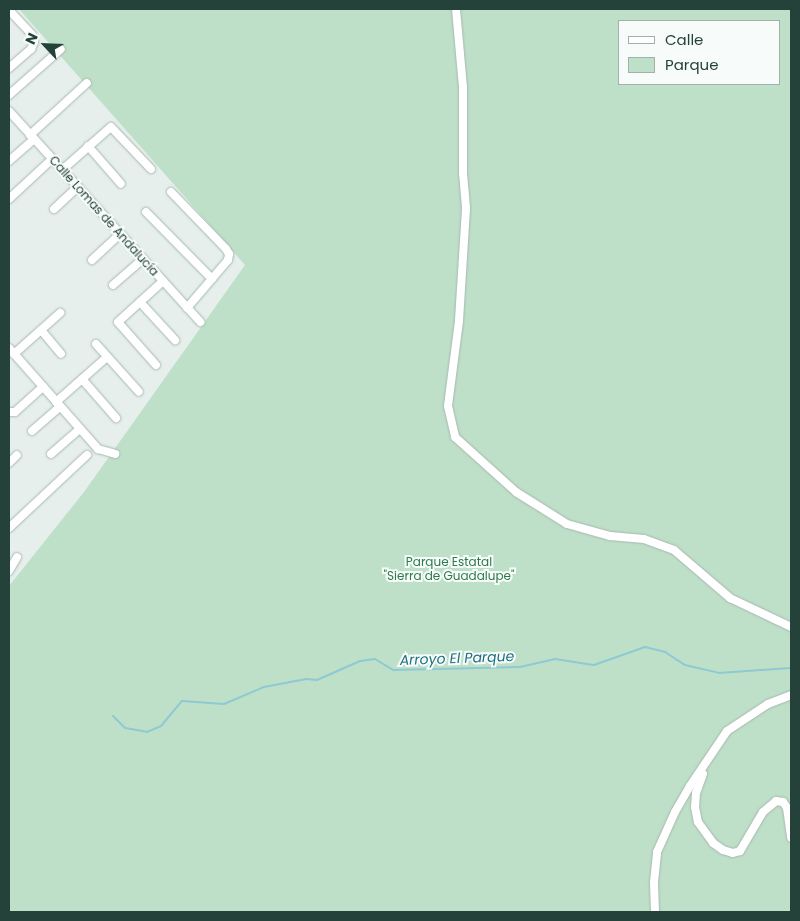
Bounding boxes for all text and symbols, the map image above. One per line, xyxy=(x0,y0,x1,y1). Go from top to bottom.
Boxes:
north arrow xyxy=(20,20,70,70)
legend xyxy=(618,20,780,85)
text: Calle xyxy=(665,29,703,50)
text: N xyxy=(20,30,43,48)
text: Parque xyxy=(665,54,718,75)
street label: Calle Lomas de Andalucía xyxy=(46,153,162,279)
park label: Parque Estatal "Sierra de Guadalupe" xyxy=(383,555,515,583)
water label: Arroyo El Parque xyxy=(399,648,515,668)

